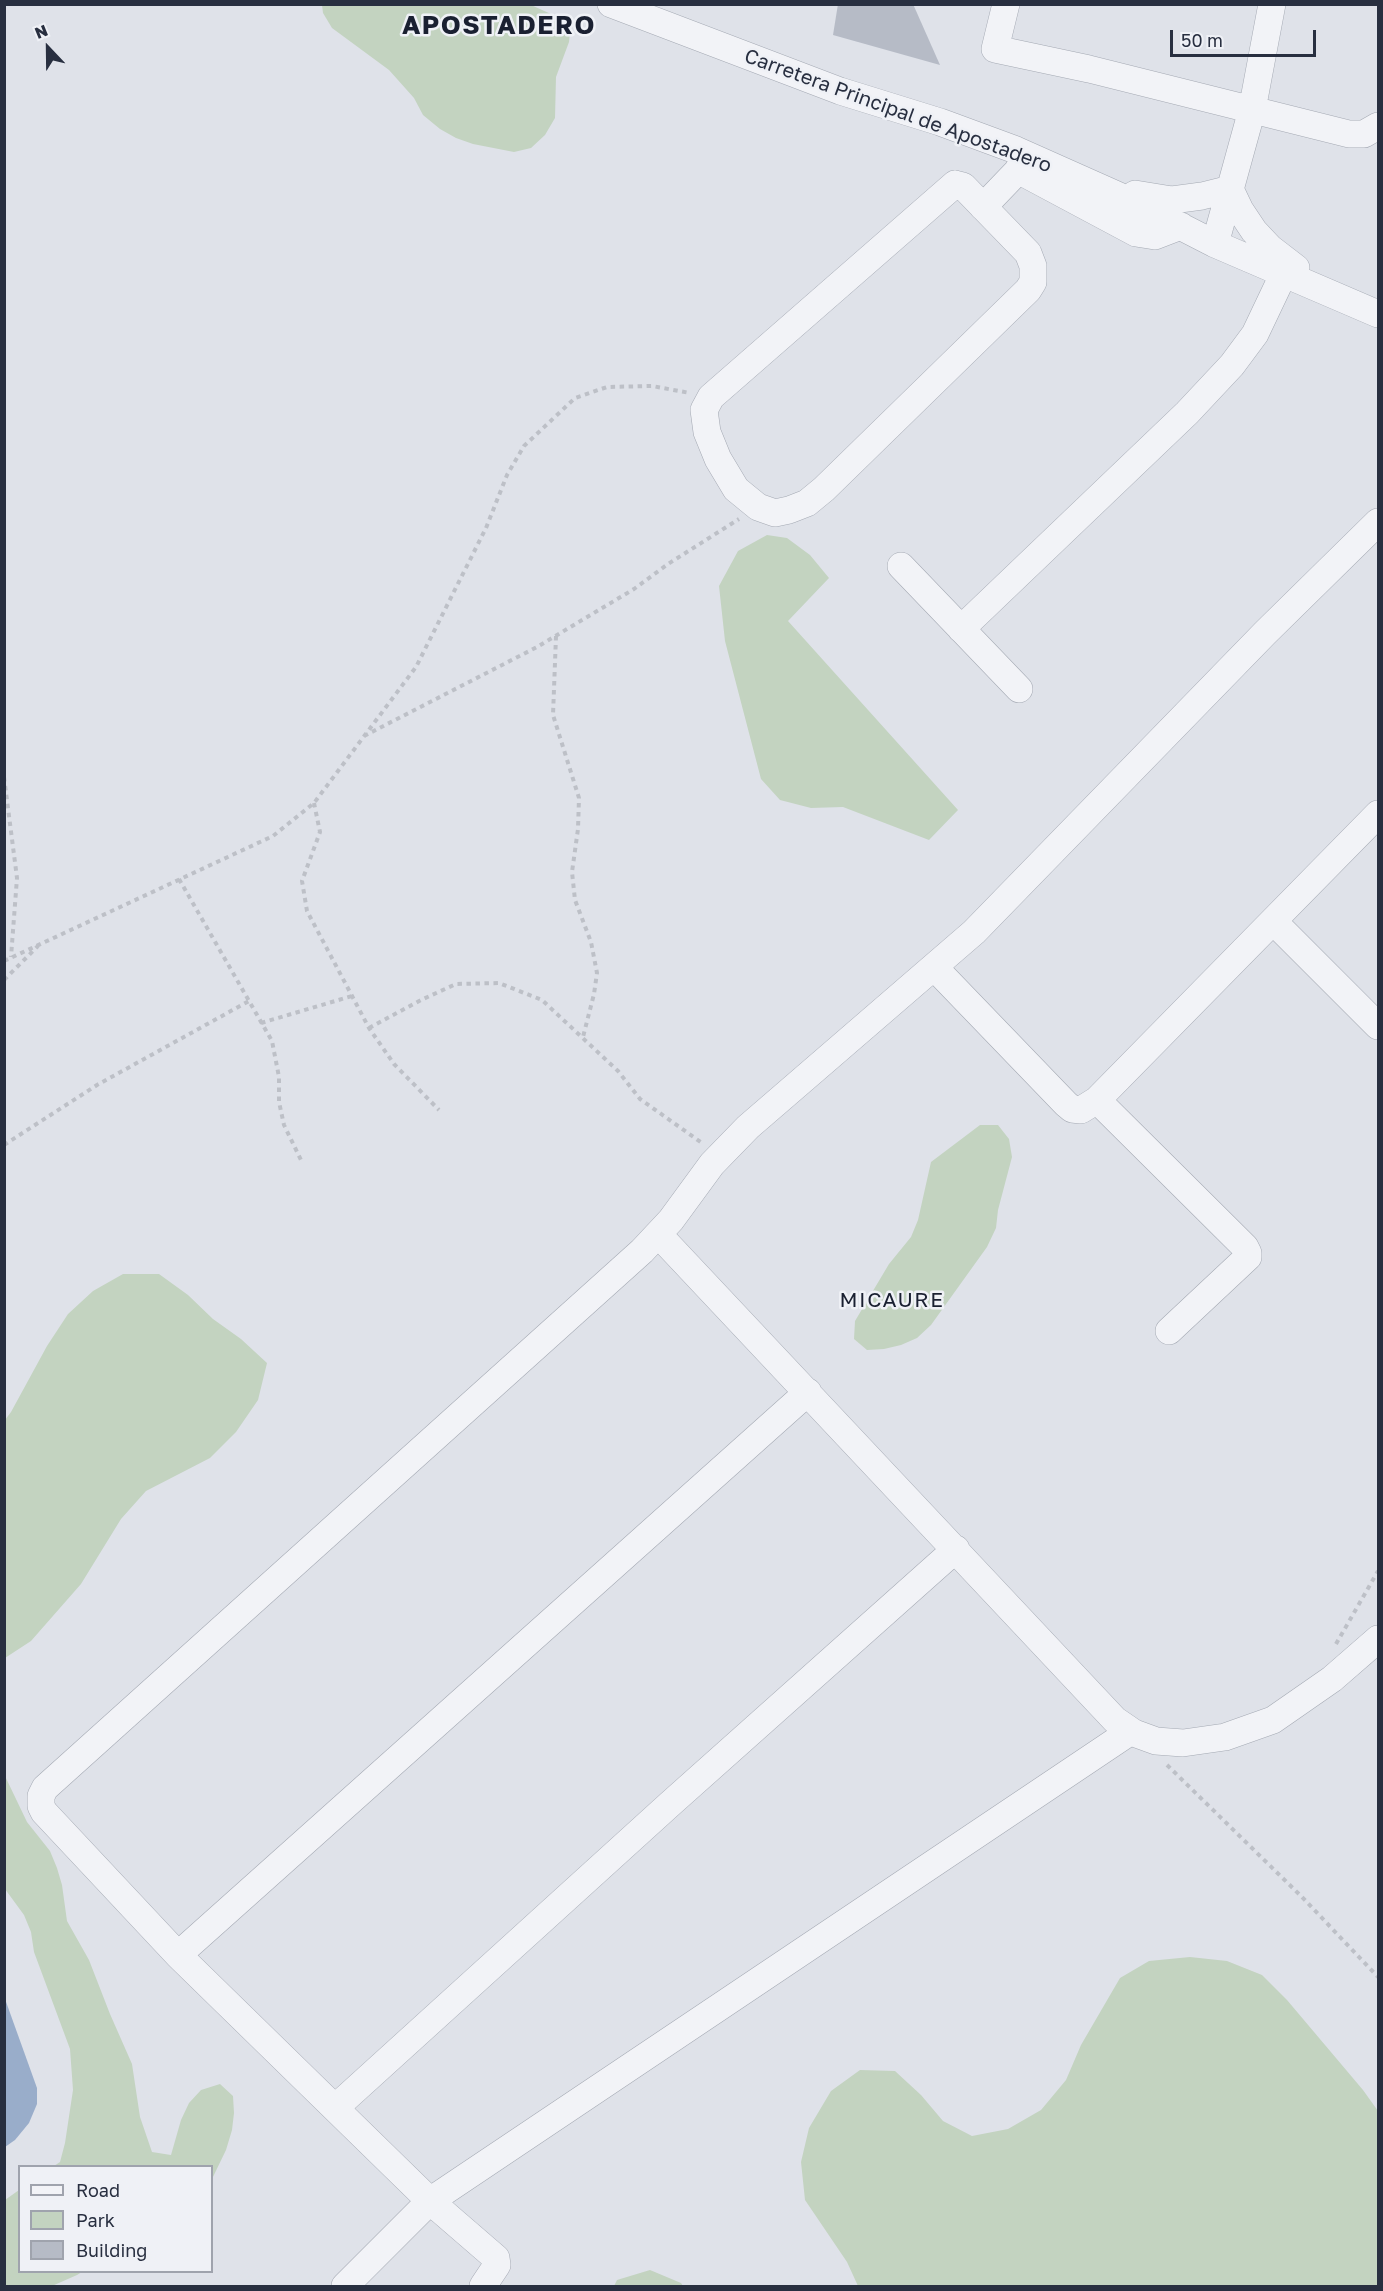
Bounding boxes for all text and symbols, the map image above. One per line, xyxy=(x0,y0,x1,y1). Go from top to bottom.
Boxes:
district label: APOSTADERO xyxy=(402,10,596,42)
north arrow xyxy=(18,18,78,78)
scale bar xyxy=(1173,18,1318,56)
text: N xyxy=(32,20,51,43)
text: 50 m xyxy=(1181,29,1223,51)
street label: Carretera Principal de Apostadero xyxy=(741,44,1055,178)
district label: MICAURE xyxy=(840,1287,944,1313)
legend xyxy=(18,2165,213,2273)
text: Road xyxy=(76,2179,120,2201)
text: Park xyxy=(76,2209,115,2231)
text: Building xyxy=(76,2239,147,2261)

